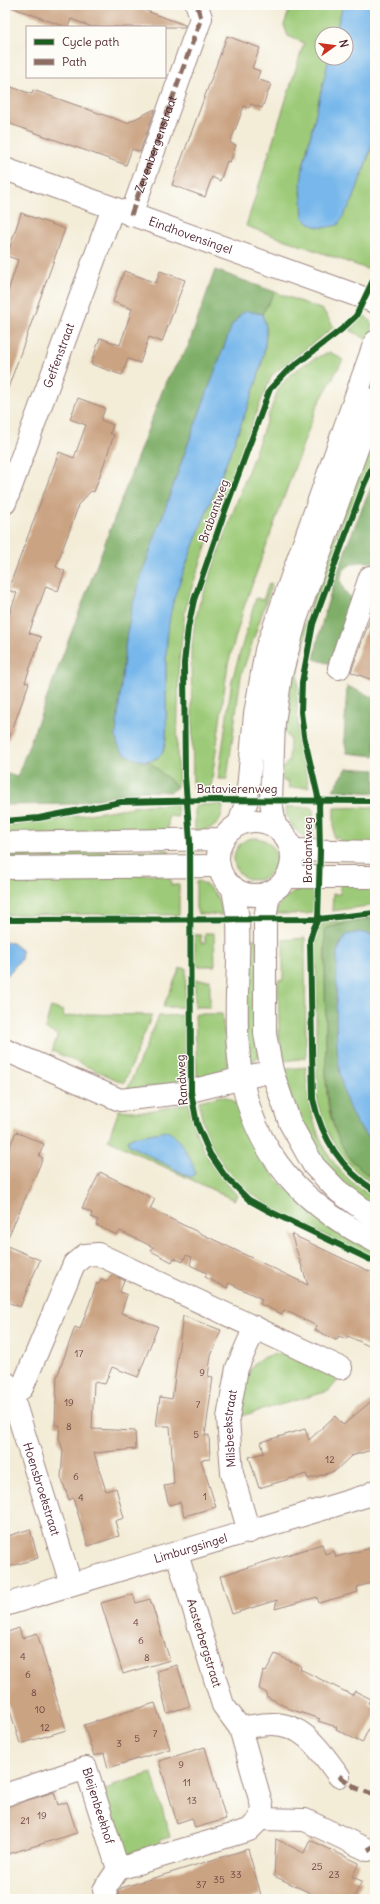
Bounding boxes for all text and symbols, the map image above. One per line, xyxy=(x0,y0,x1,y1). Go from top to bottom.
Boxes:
legend xyxy=(26,26,166,78)
north arrow xyxy=(314,26,354,66)
text: Cycle path xyxy=(62,34,119,49)
text: N xyxy=(336,38,351,49)
text: Path xyxy=(62,54,87,69)
street label: Zevenbergenstraat xyxy=(131,94,180,195)
street label: Eindhovensingel xyxy=(147,213,234,257)
street label: Geffenstraat xyxy=(40,321,77,390)
street label: Brabantweg xyxy=(195,477,232,545)
street label: Batavierenweg xyxy=(196,781,278,796)
street label: Brabantweg xyxy=(300,817,315,883)
street label: Randweg xyxy=(172,1054,191,1106)
house number: 17 xyxy=(75,1347,84,1360)
house number: 9 xyxy=(199,1366,205,1379)
street label: Milsbeekstraat xyxy=(220,1388,240,1468)
house number: 19 xyxy=(64,1396,74,1409)
house number: 7 xyxy=(196,1398,201,1411)
house number: 8 xyxy=(66,1420,72,1433)
house number: 5 xyxy=(193,1428,199,1441)
street label: Hoensbroekstraat xyxy=(20,1440,63,1538)
house number: 12 xyxy=(325,1453,335,1466)
house number: 6 xyxy=(73,1470,79,1483)
house number: 1 xyxy=(203,1490,207,1503)
house number: 4 xyxy=(78,1491,84,1504)
street label: Limburgsingel xyxy=(152,1530,229,1566)
street label: Aasterbergstraat xyxy=(184,1597,225,1689)
house number: 4 xyxy=(133,1616,139,1629)
house number: 6 xyxy=(138,1634,144,1647)
house number: 4 xyxy=(20,1650,26,1663)
house number: 8 xyxy=(144,1651,150,1664)
house number: 6 xyxy=(25,1668,31,1681)
house number: 8 xyxy=(31,1686,37,1699)
house number: 10 xyxy=(35,1703,45,1716)
house number: 12 xyxy=(40,1721,50,1734)
house number: 7 xyxy=(153,1727,158,1740)
house number: 5 xyxy=(134,1732,140,1745)
house number: 3 xyxy=(116,1737,122,1750)
house number: 9 xyxy=(178,1758,184,1771)
street label: Bleijenbeekhof xyxy=(79,1766,118,1847)
house number: 11 xyxy=(183,1776,191,1789)
house number: 13 xyxy=(187,1794,197,1807)
house number: 19 xyxy=(37,1809,47,1822)
house number: 21 xyxy=(20,1814,30,1827)
house number: 25 xyxy=(311,1860,323,1873)
house number: 33 xyxy=(230,1868,242,1881)
house number: 23 xyxy=(328,1868,340,1881)
house number: 35 xyxy=(213,1873,225,1886)
house number: 37 xyxy=(196,1878,206,1891)

